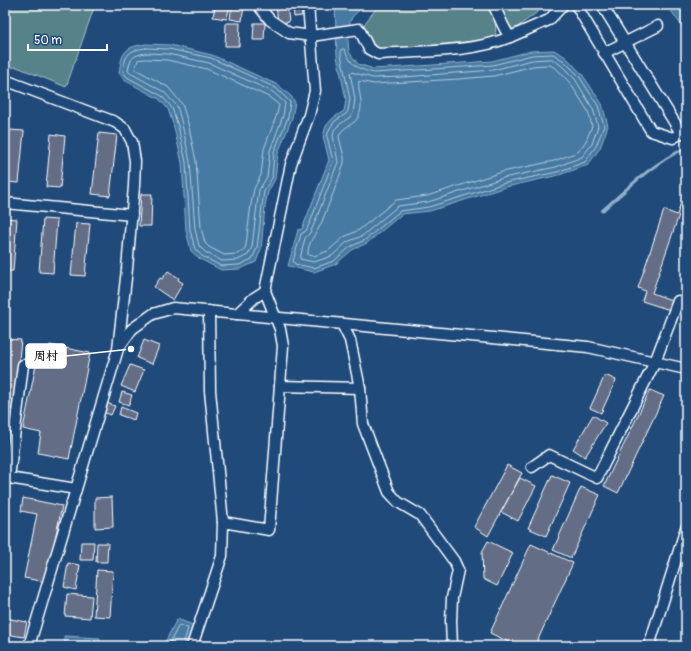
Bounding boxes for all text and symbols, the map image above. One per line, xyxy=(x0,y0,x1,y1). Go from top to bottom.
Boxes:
scale bar xyxy=(28,26,107,52)
text: 50 m xyxy=(34,33,62,48)
callout: 周村 xyxy=(26,344,66,368)
text: 周村 xyxy=(34,349,58,364)

